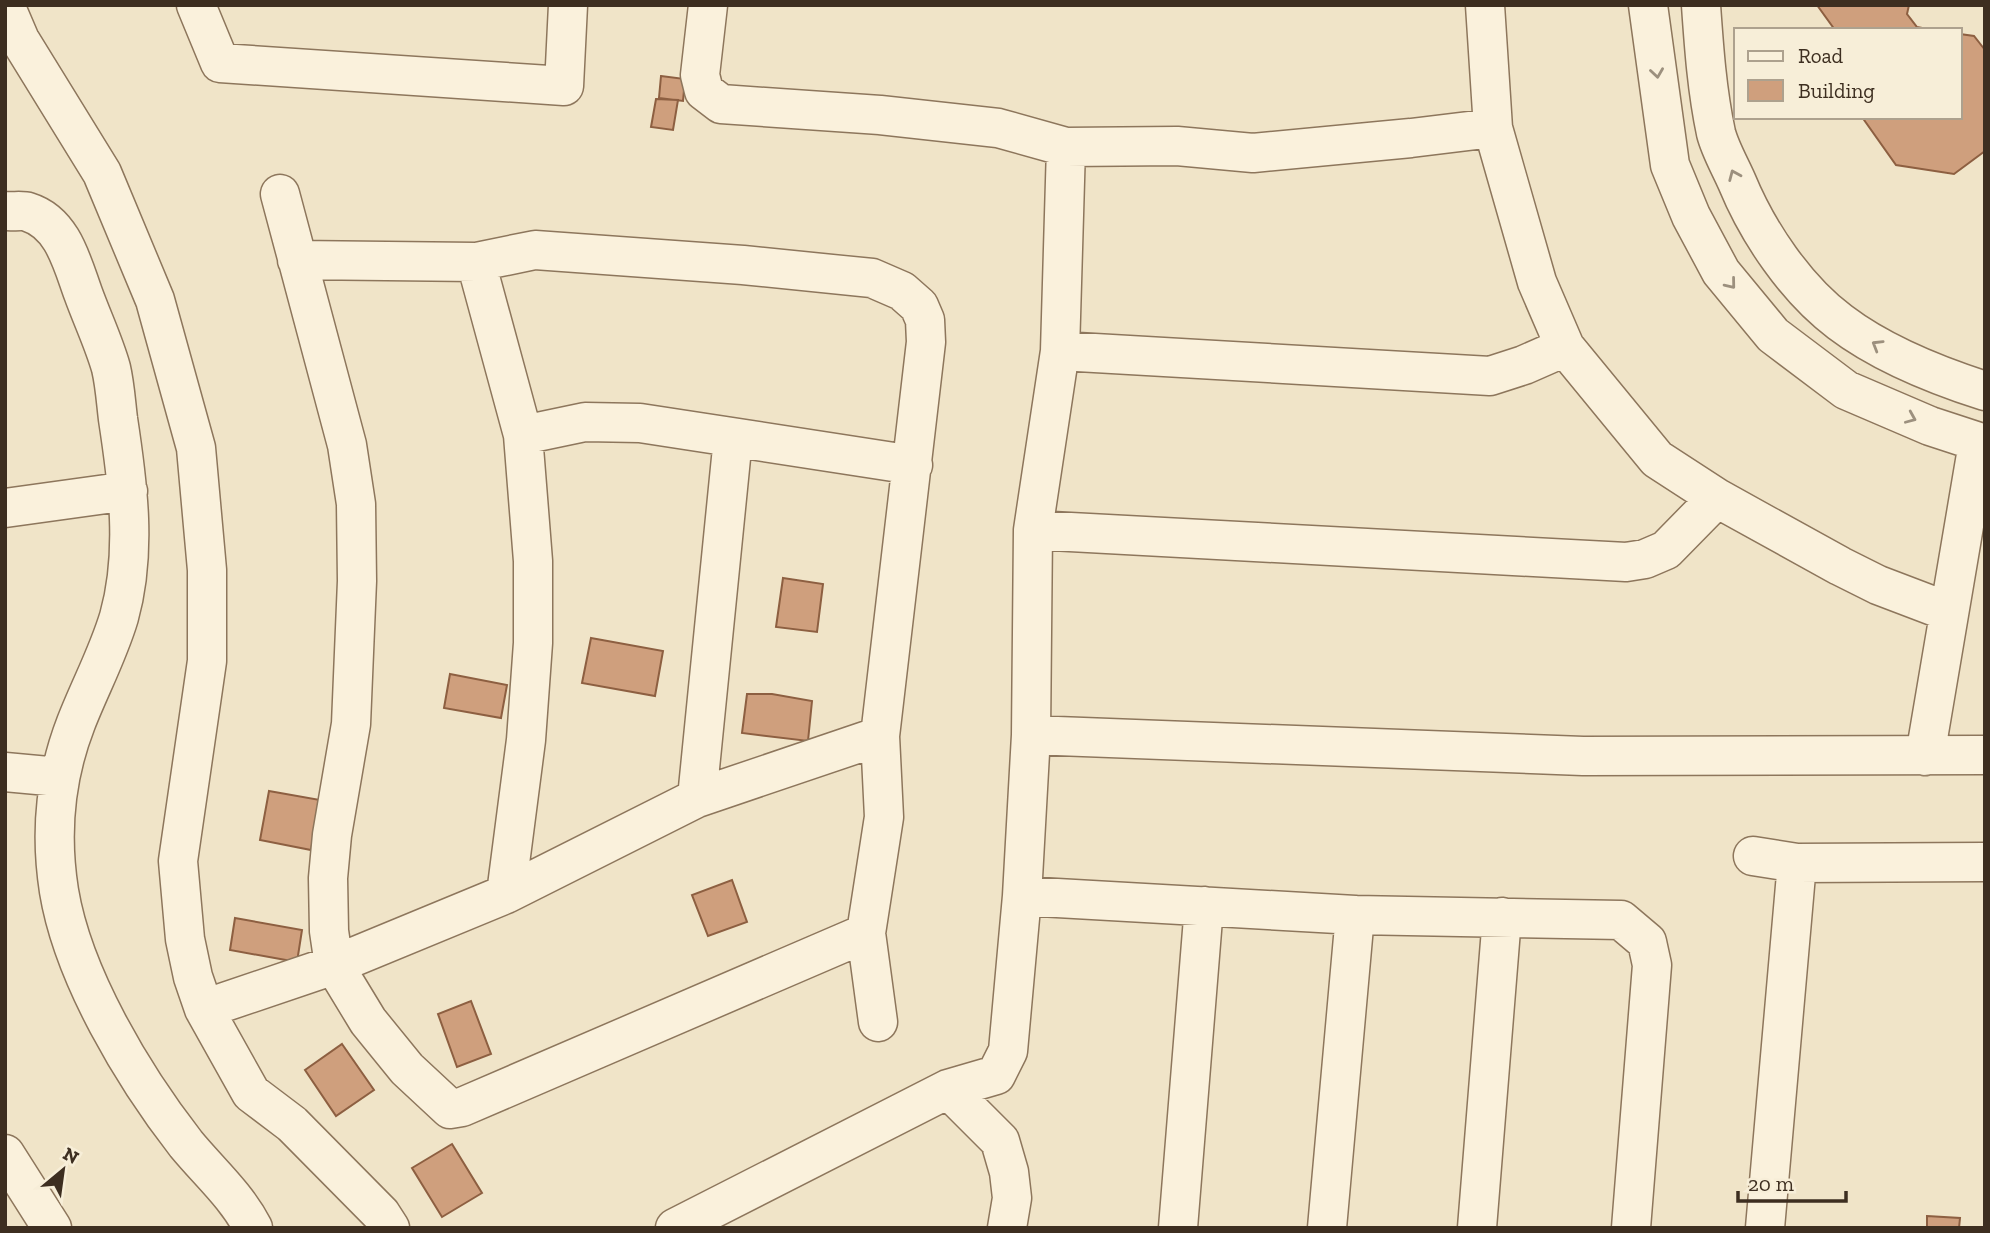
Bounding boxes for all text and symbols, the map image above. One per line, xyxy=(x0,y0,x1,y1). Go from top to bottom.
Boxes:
legend xyxy=(1734,28,1962,119)
text: Road xyxy=(1798,43,1844,68)
one-way arrow xyxy=(1650,67,1665,79)
text: Building xyxy=(1798,78,1875,103)
one-way arrow xyxy=(1728,169,1742,181)
one-way arrow xyxy=(1723,276,1735,289)
one-way arrow xyxy=(1872,340,1885,353)
one-way arrow xyxy=(1904,409,1916,423)
north arrow xyxy=(28,1135,98,1205)
text: N xyxy=(59,1142,83,1169)
scale bar xyxy=(1738,1160,1846,1204)
text: 20 m xyxy=(1748,1171,1794,1196)

